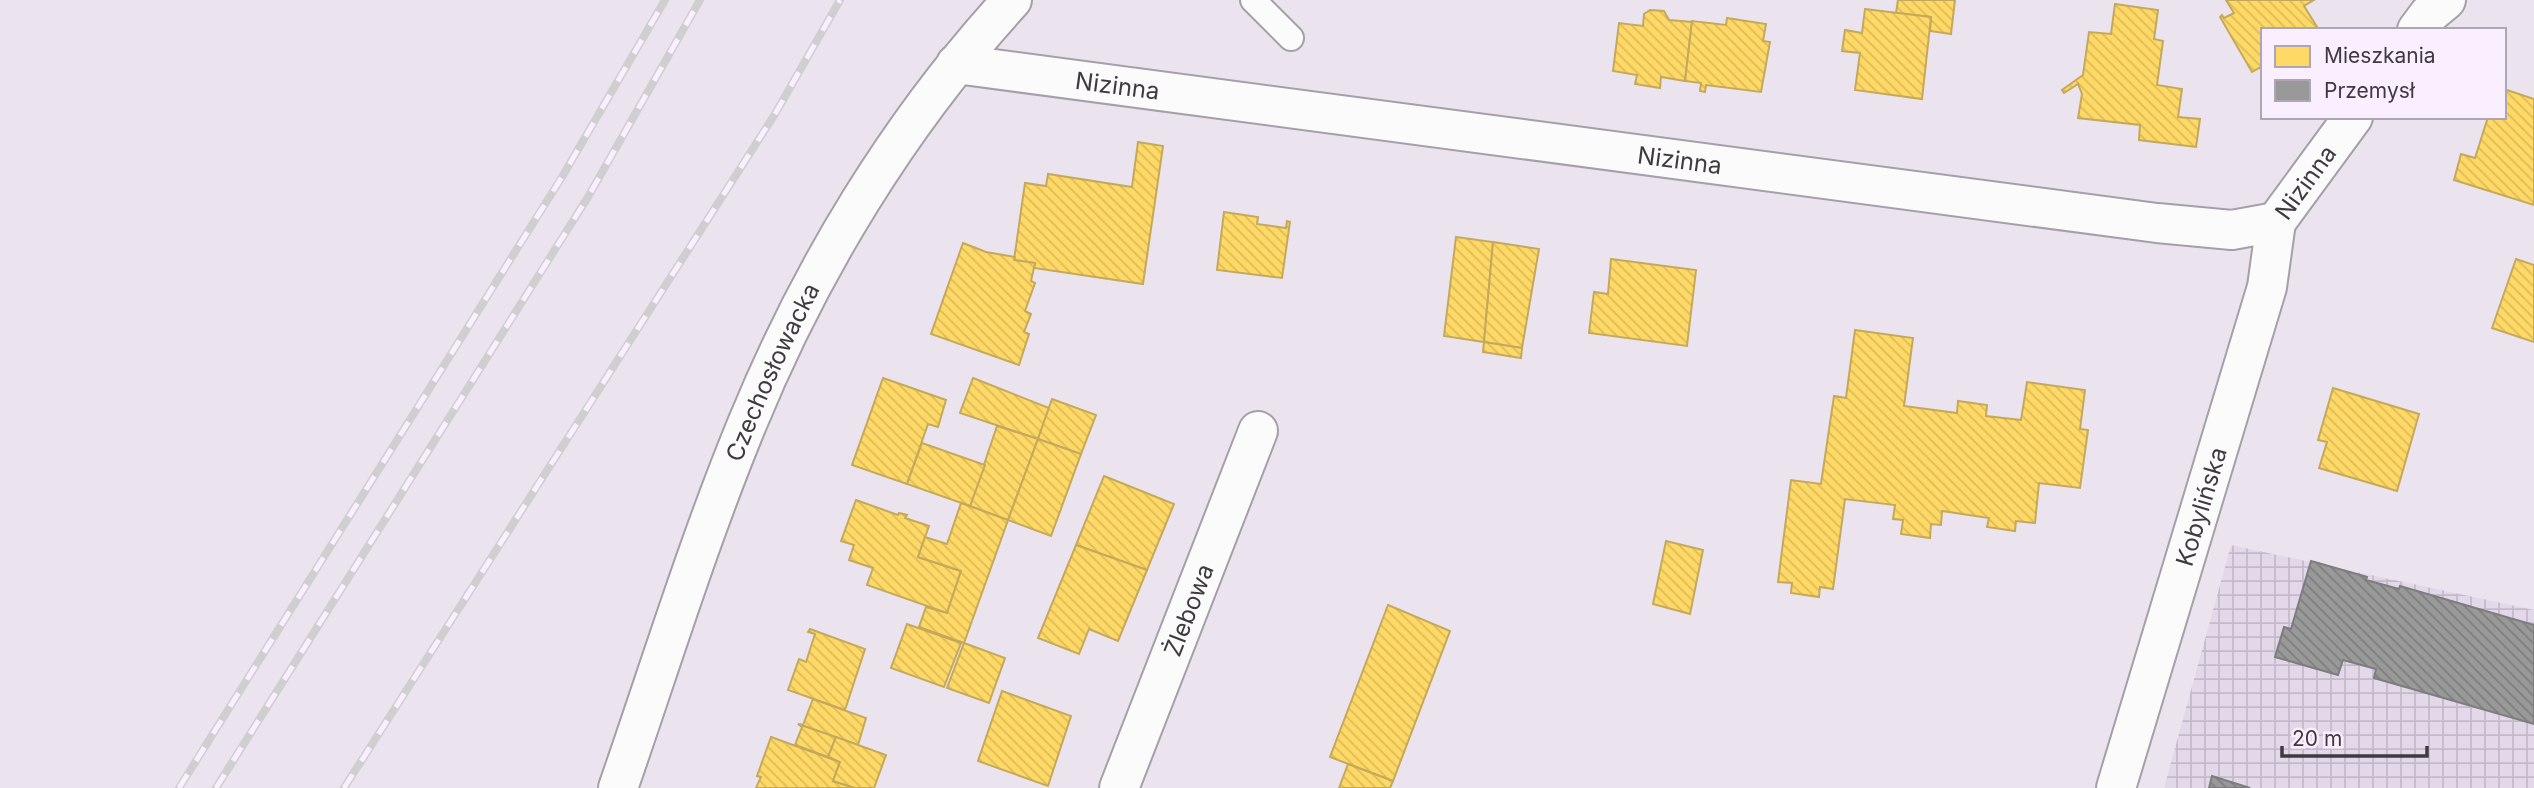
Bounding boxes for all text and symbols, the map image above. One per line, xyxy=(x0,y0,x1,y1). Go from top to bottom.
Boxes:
legend xyxy=(2261,28,2506,119)
text: Mieszkania xyxy=(2324,43,2436,68)
street label: Nizinna xyxy=(1074,65,1162,105)
text: Przemysł xyxy=(2324,78,2416,103)
street label: Nizinna xyxy=(2268,139,2342,225)
street label: Nizinna xyxy=(1636,140,1724,180)
street label: Czechosłowacka xyxy=(719,278,825,465)
street label: Kobylińska xyxy=(2169,444,2232,569)
street label: Żlebowa xyxy=(1157,560,1219,660)
scale bar xyxy=(2282,714,2427,758)
text: 20 m xyxy=(2292,726,2342,751)

